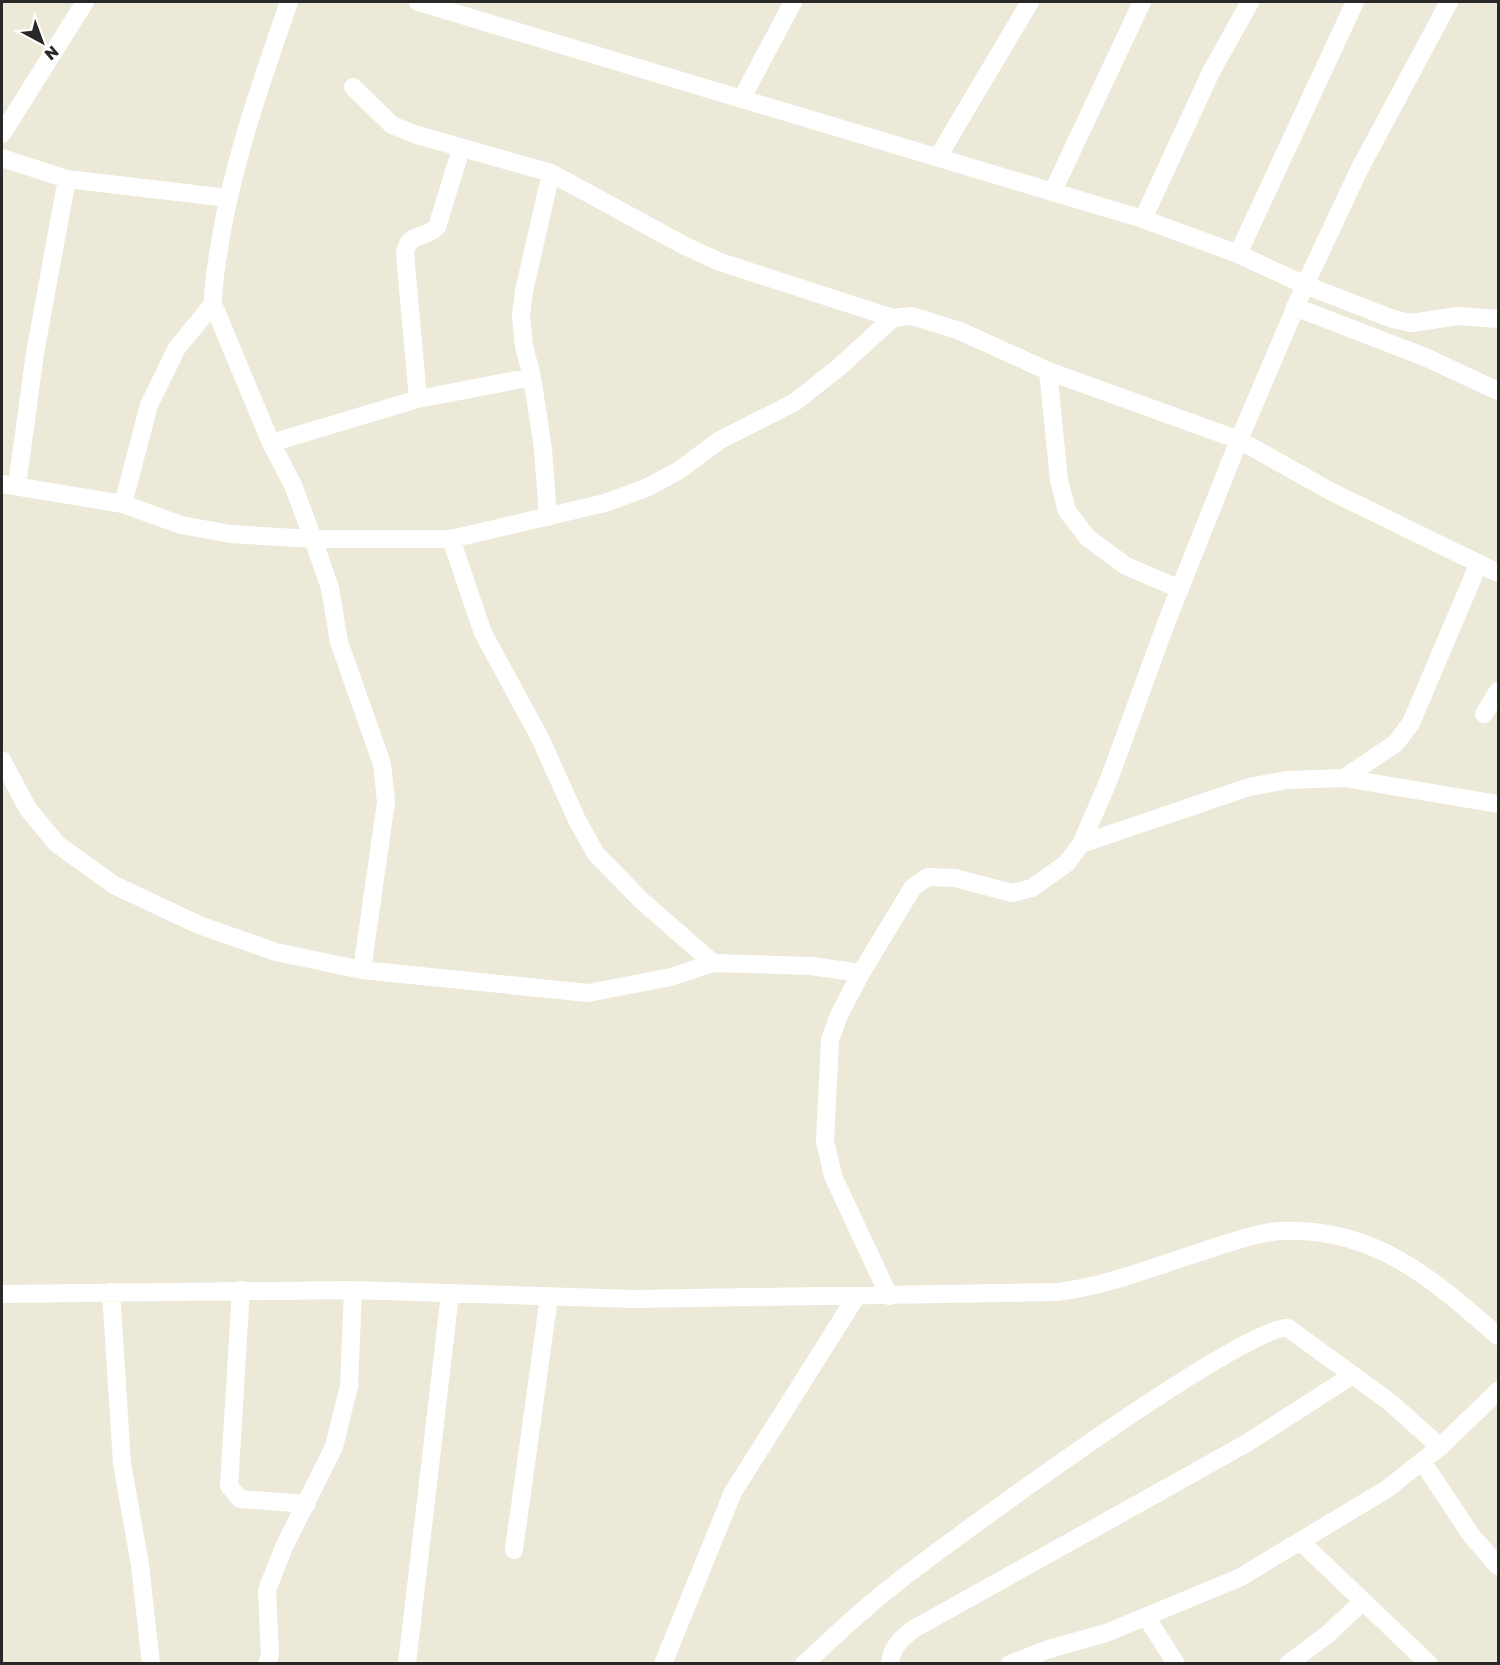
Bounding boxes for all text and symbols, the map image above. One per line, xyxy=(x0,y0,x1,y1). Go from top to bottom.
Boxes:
north arrow xyxy=(12,12,72,72)
text: N xyxy=(41,42,63,65)

